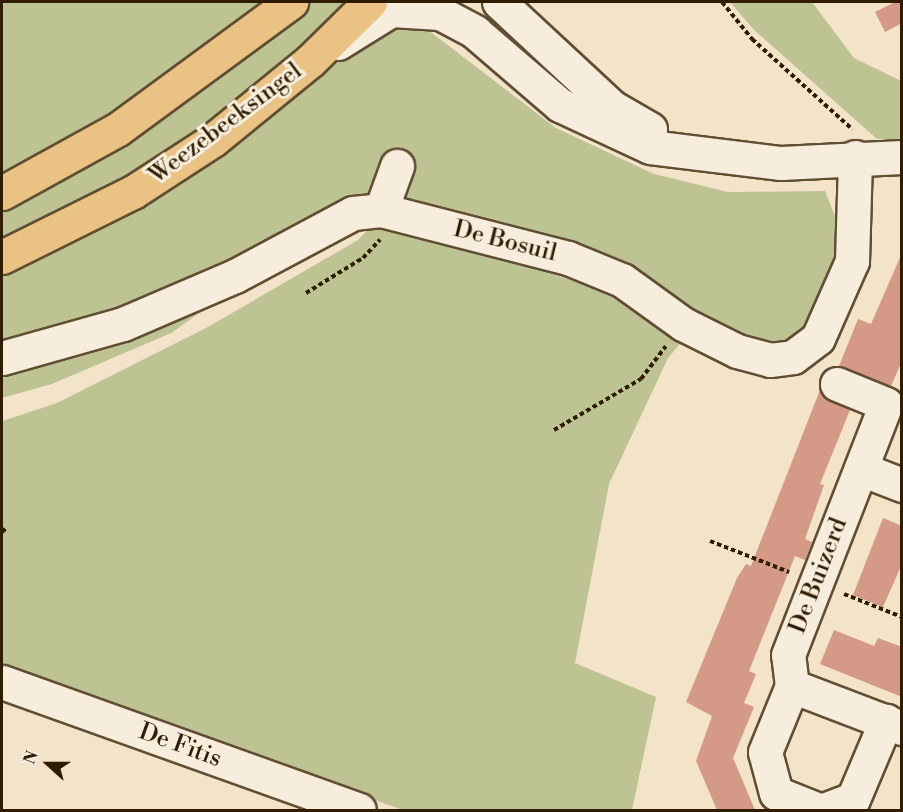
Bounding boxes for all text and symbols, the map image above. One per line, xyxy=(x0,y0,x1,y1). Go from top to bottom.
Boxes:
street label: Weezebeeksingel xyxy=(144,57,308,191)
street label: De Bosuil xyxy=(450,215,560,269)
street label: De Buizerd xyxy=(784,514,854,638)
street label: De Fitis xyxy=(135,718,225,774)
north arrow xyxy=(18,734,78,794)
text: N xyxy=(20,748,43,767)

